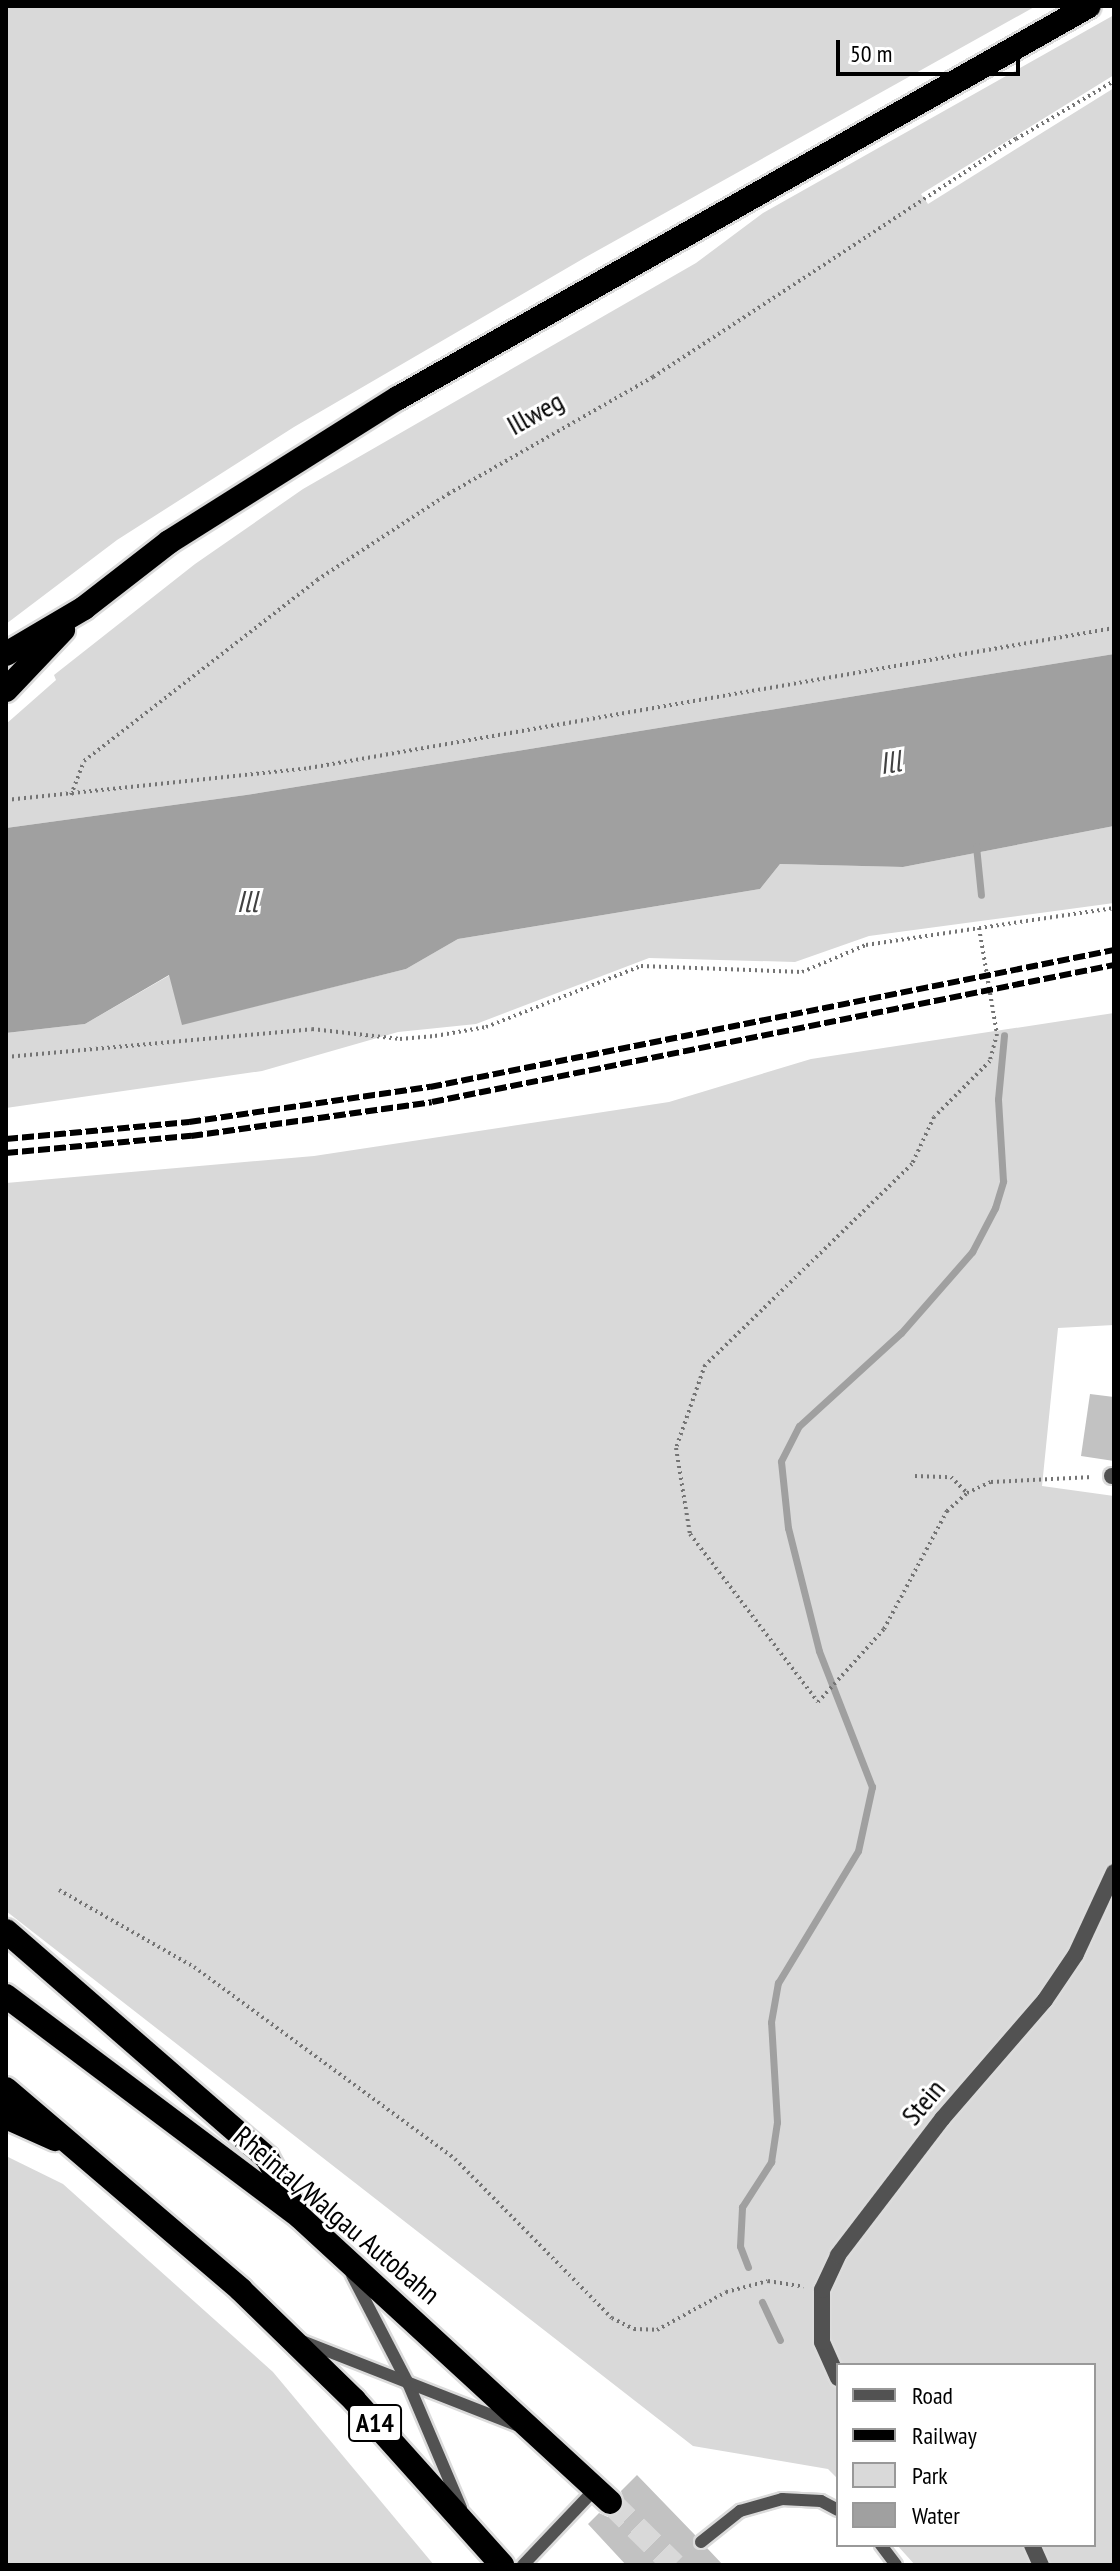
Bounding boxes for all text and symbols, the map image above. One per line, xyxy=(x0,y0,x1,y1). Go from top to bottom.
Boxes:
scale bar xyxy=(840,24,1024,74)
text: 50 m xyxy=(850,38,892,69)
street label: Illweg xyxy=(501,384,569,442)
water label: Ill xyxy=(877,743,903,781)
water label: Ill xyxy=(237,883,257,919)
street label: Stein xyxy=(894,2072,952,2132)
street label: Rheintal/Walgau Autobahn xyxy=(227,2119,447,2311)
legend xyxy=(836,2363,1096,2547)
text: Road xyxy=(912,2380,953,2411)
road number: A14 xyxy=(347,2401,403,2445)
text: Railway xyxy=(912,2420,977,2451)
text: Park xyxy=(912,2460,948,2491)
text: Water xyxy=(912,2500,960,2531)

